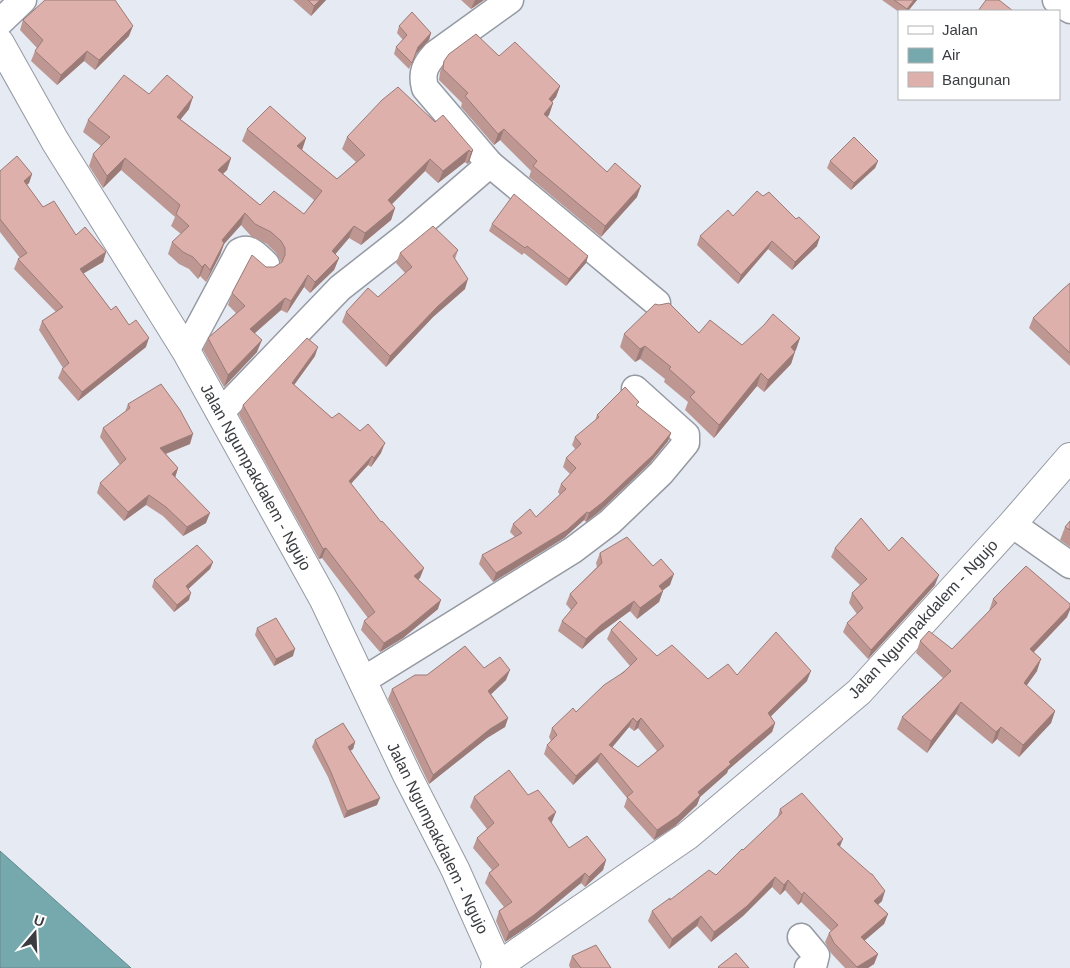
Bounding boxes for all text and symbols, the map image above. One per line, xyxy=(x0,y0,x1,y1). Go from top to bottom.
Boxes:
legend xyxy=(898,10,1060,100)
text: Jalan xyxy=(942,21,978,38)
text: Air xyxy=(942,46,960,63)
text: Bangunan xyxy=(942,71,1010,88)
street label: Jalan Ngumpakdalem - Ngujo xyxy=(197,381,315,573)
street label: Jalan Ngumpakdalem - Ngujo xyxy=(845,536,1001,702)
street label: Jalan Ngumpakdalem - Ngujo xyxy=(384,740,492,937)
north arrow xyxy=(10,908,60,958)
text: U xyxy=(32,911,47,930)

